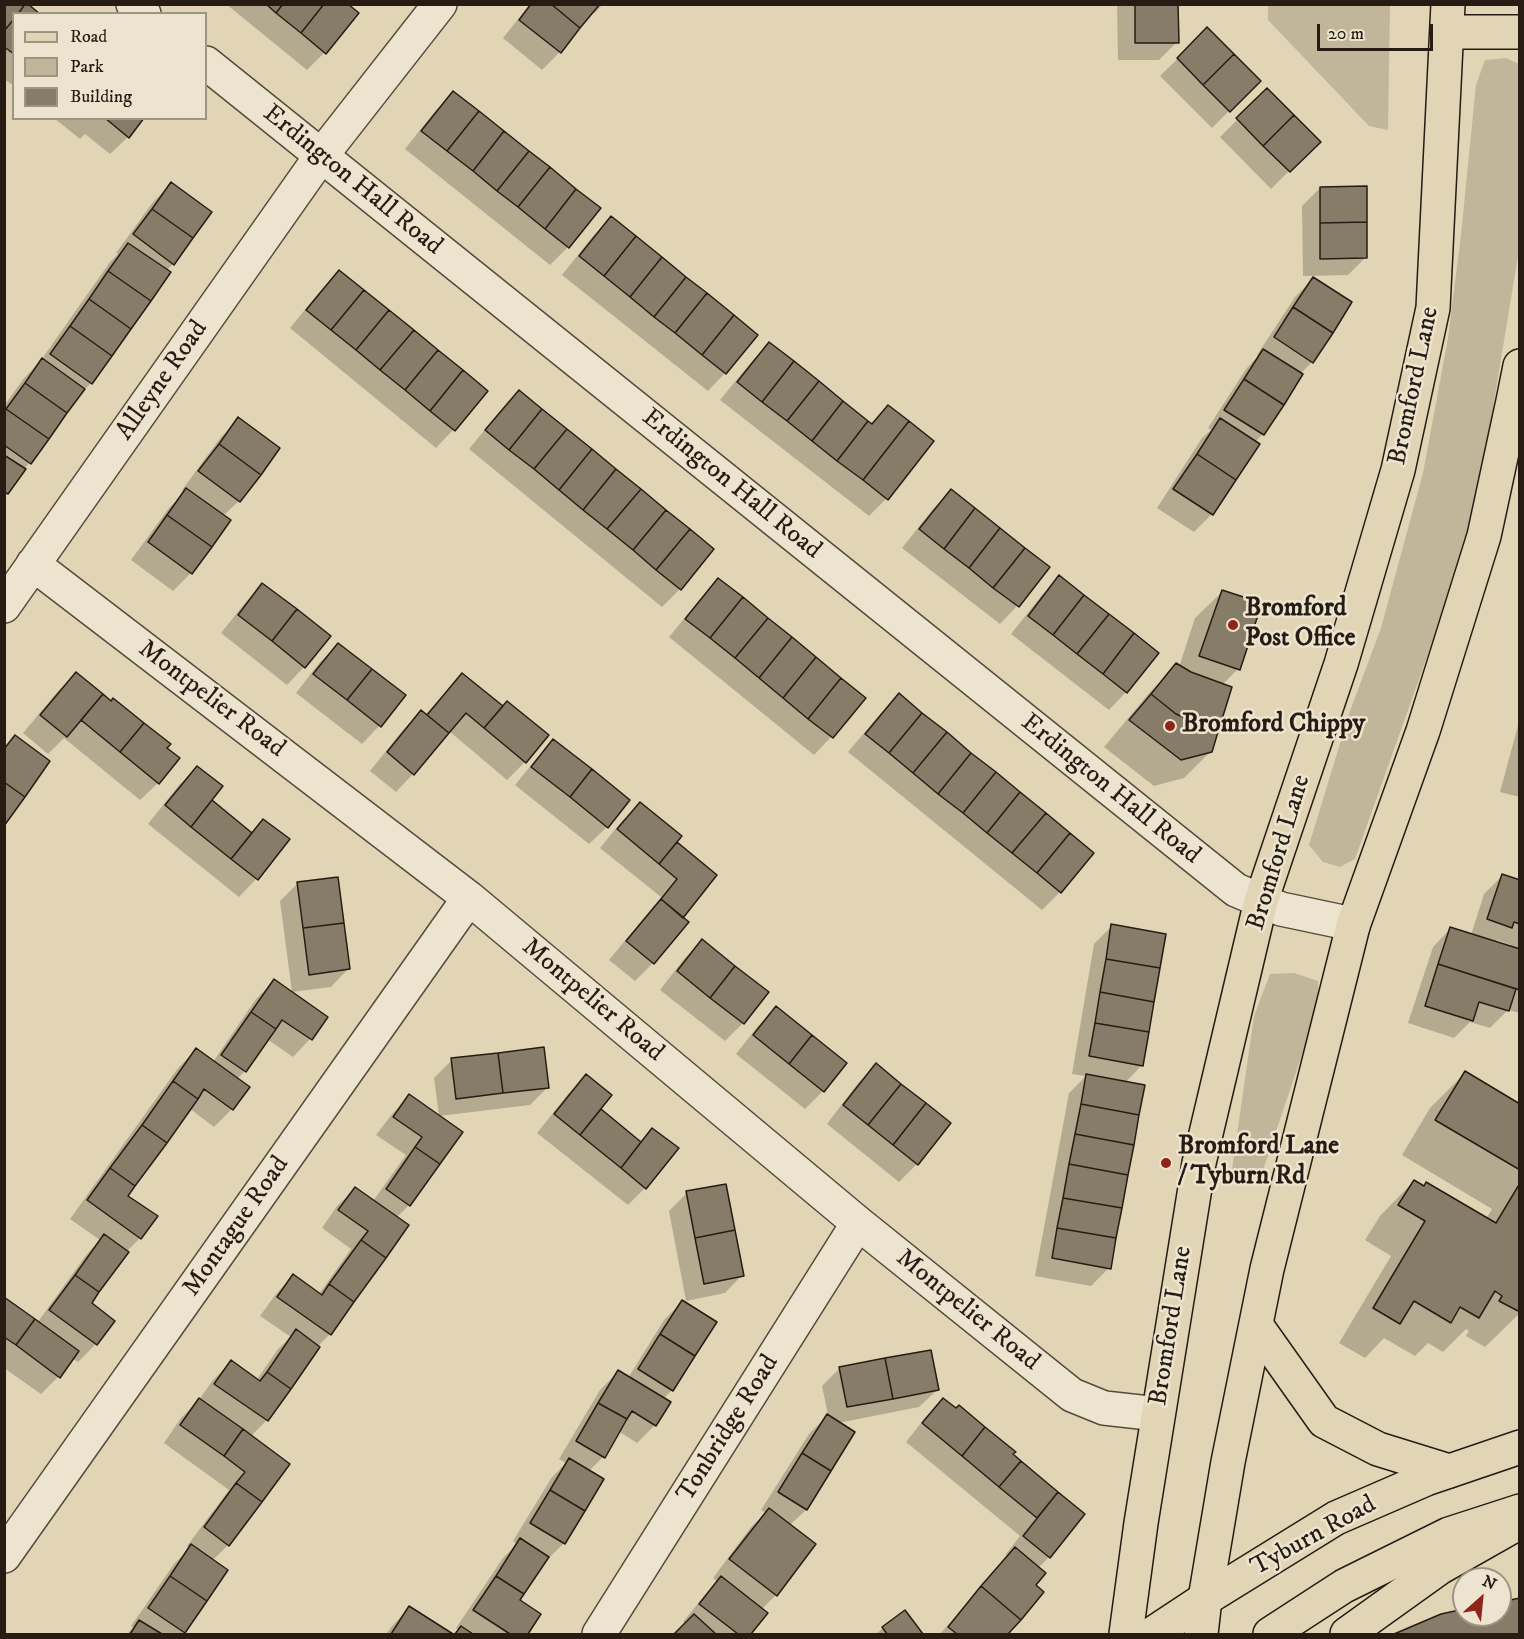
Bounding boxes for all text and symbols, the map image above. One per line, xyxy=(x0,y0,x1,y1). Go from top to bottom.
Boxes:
legend xyxy=(12,12,207,120)
scale bar xyxy=(1320,12,1436,50)
text: 20 m xyxy=(1328,23,1364,45)
text: Road xyxy=(70,26,107,48)
text: Park xyxy=(70,56,104,78)
text: Building xyxy=(70,86,132,108)
street label: Erdington Hall Road xyxy=(256,99,448,263)
street label: Bromford Lane xyxy=(1383,304,1447,468)
street label: Alleyne Road xyxy=(110,315,216,447)
street label: Erdington Hall Road xyxy=(635,403,827,567)
place label: Bromford Post Office xyxy=(1245,594,1355,656)
marker: Bromford Post Office xyxy=(1226,618,1240,632)
street label: Montpelier Road xyxy=(131,635,291,765)
street label: Erdington Hall Road xyxy=(1014,708,1206,872)
place label: Bromford Chippy xyxy=(1182,710,1365,742)
marker: Bromford Chippy xyxy=(1163,719,1177,733)
street label: Bromford Lane xyxy=(1242,771,1318,935)
street label: Montpelier Road xyxy=(515,932,669,1070)
place label: Bromford Lane / Tyburn Rd xyxy=(1178,1132,1339,1194)
street label: Montague Road xyxy=(177,1151,297,1303)
marker: Bromford Lane / Tyburn Rd xyxy=(1159,1156,1173,1170)
street label: Montpelier Road xyxy=(889,1244,1045,1378)
street label: Bromford Lane xyxy=(1144,1244,1200,1408)
street label: Tonbridge Road xyxy=(671,1350,787,1508)
street label: Tyburn Road xyxy=(1246,1490,1382,1584)
north arrow xyxy=(1452,1567,1512,1627)
text: N xyxy=(1479,1571,1500,1595)

